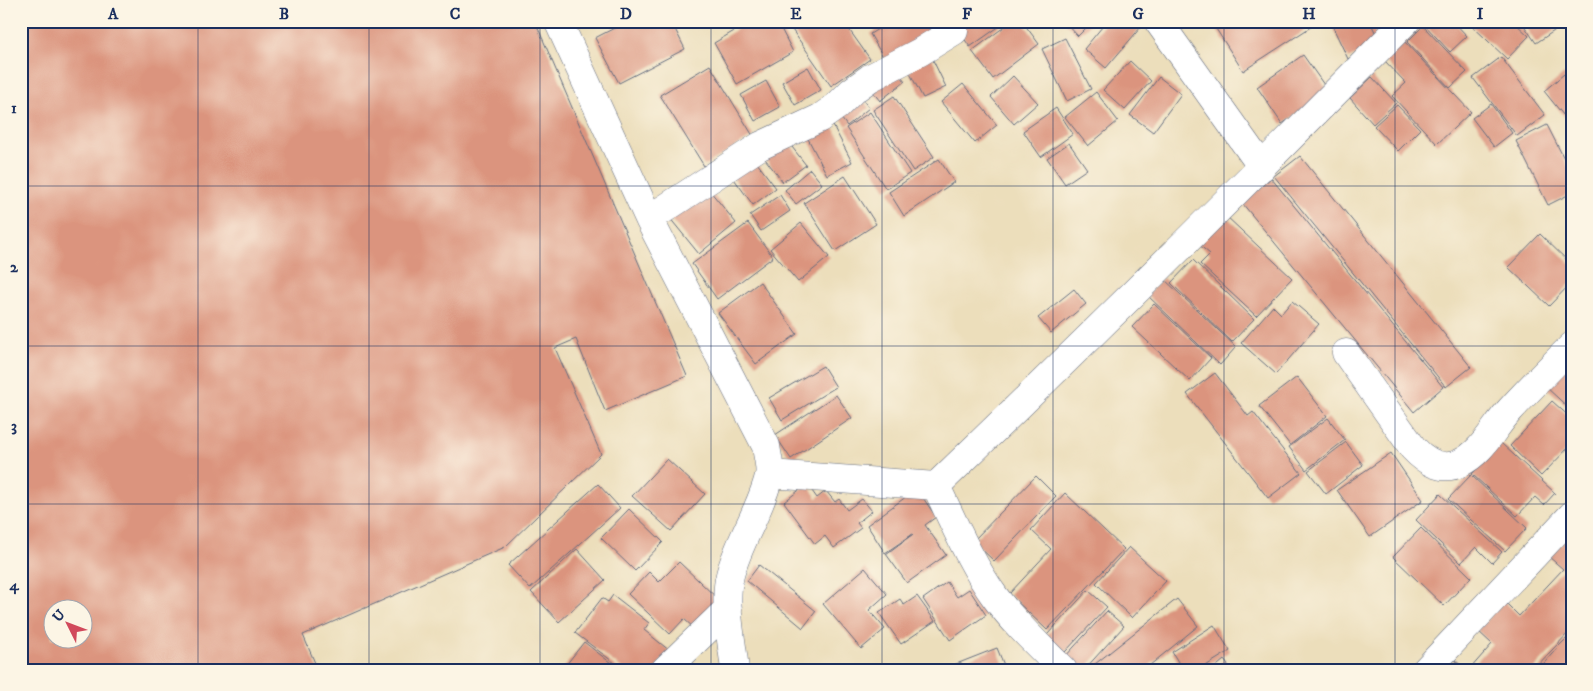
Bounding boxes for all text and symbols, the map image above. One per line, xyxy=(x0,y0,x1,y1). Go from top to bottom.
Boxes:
text: A xyxy=(107,4,119,24)
text: B xyxy=(279,4,289,24)
text: C xyxy=(450,4,460,24)
text: D xyxy=(620,4,632,24)
text: E xyxy=(790,4,802,24)
text: F xyxy=(962,4,972,24)
text: G xyxy=(1132,4,1144,24)
text: H xyxy=(1302,4,1316,24)
text: I xyxy=(1477,4,1484,24)
text: 1 xyxy=(11,98,17,118)
text: 2 xyxy=(10,257,19,277)
text: 3 xyxy=(11,416,17,436)
text: 4 xyxy=(8,575,19,595)
north arrow xyxy=(42,598,92,648)
text: U xyxy=(49,606,70,626)

